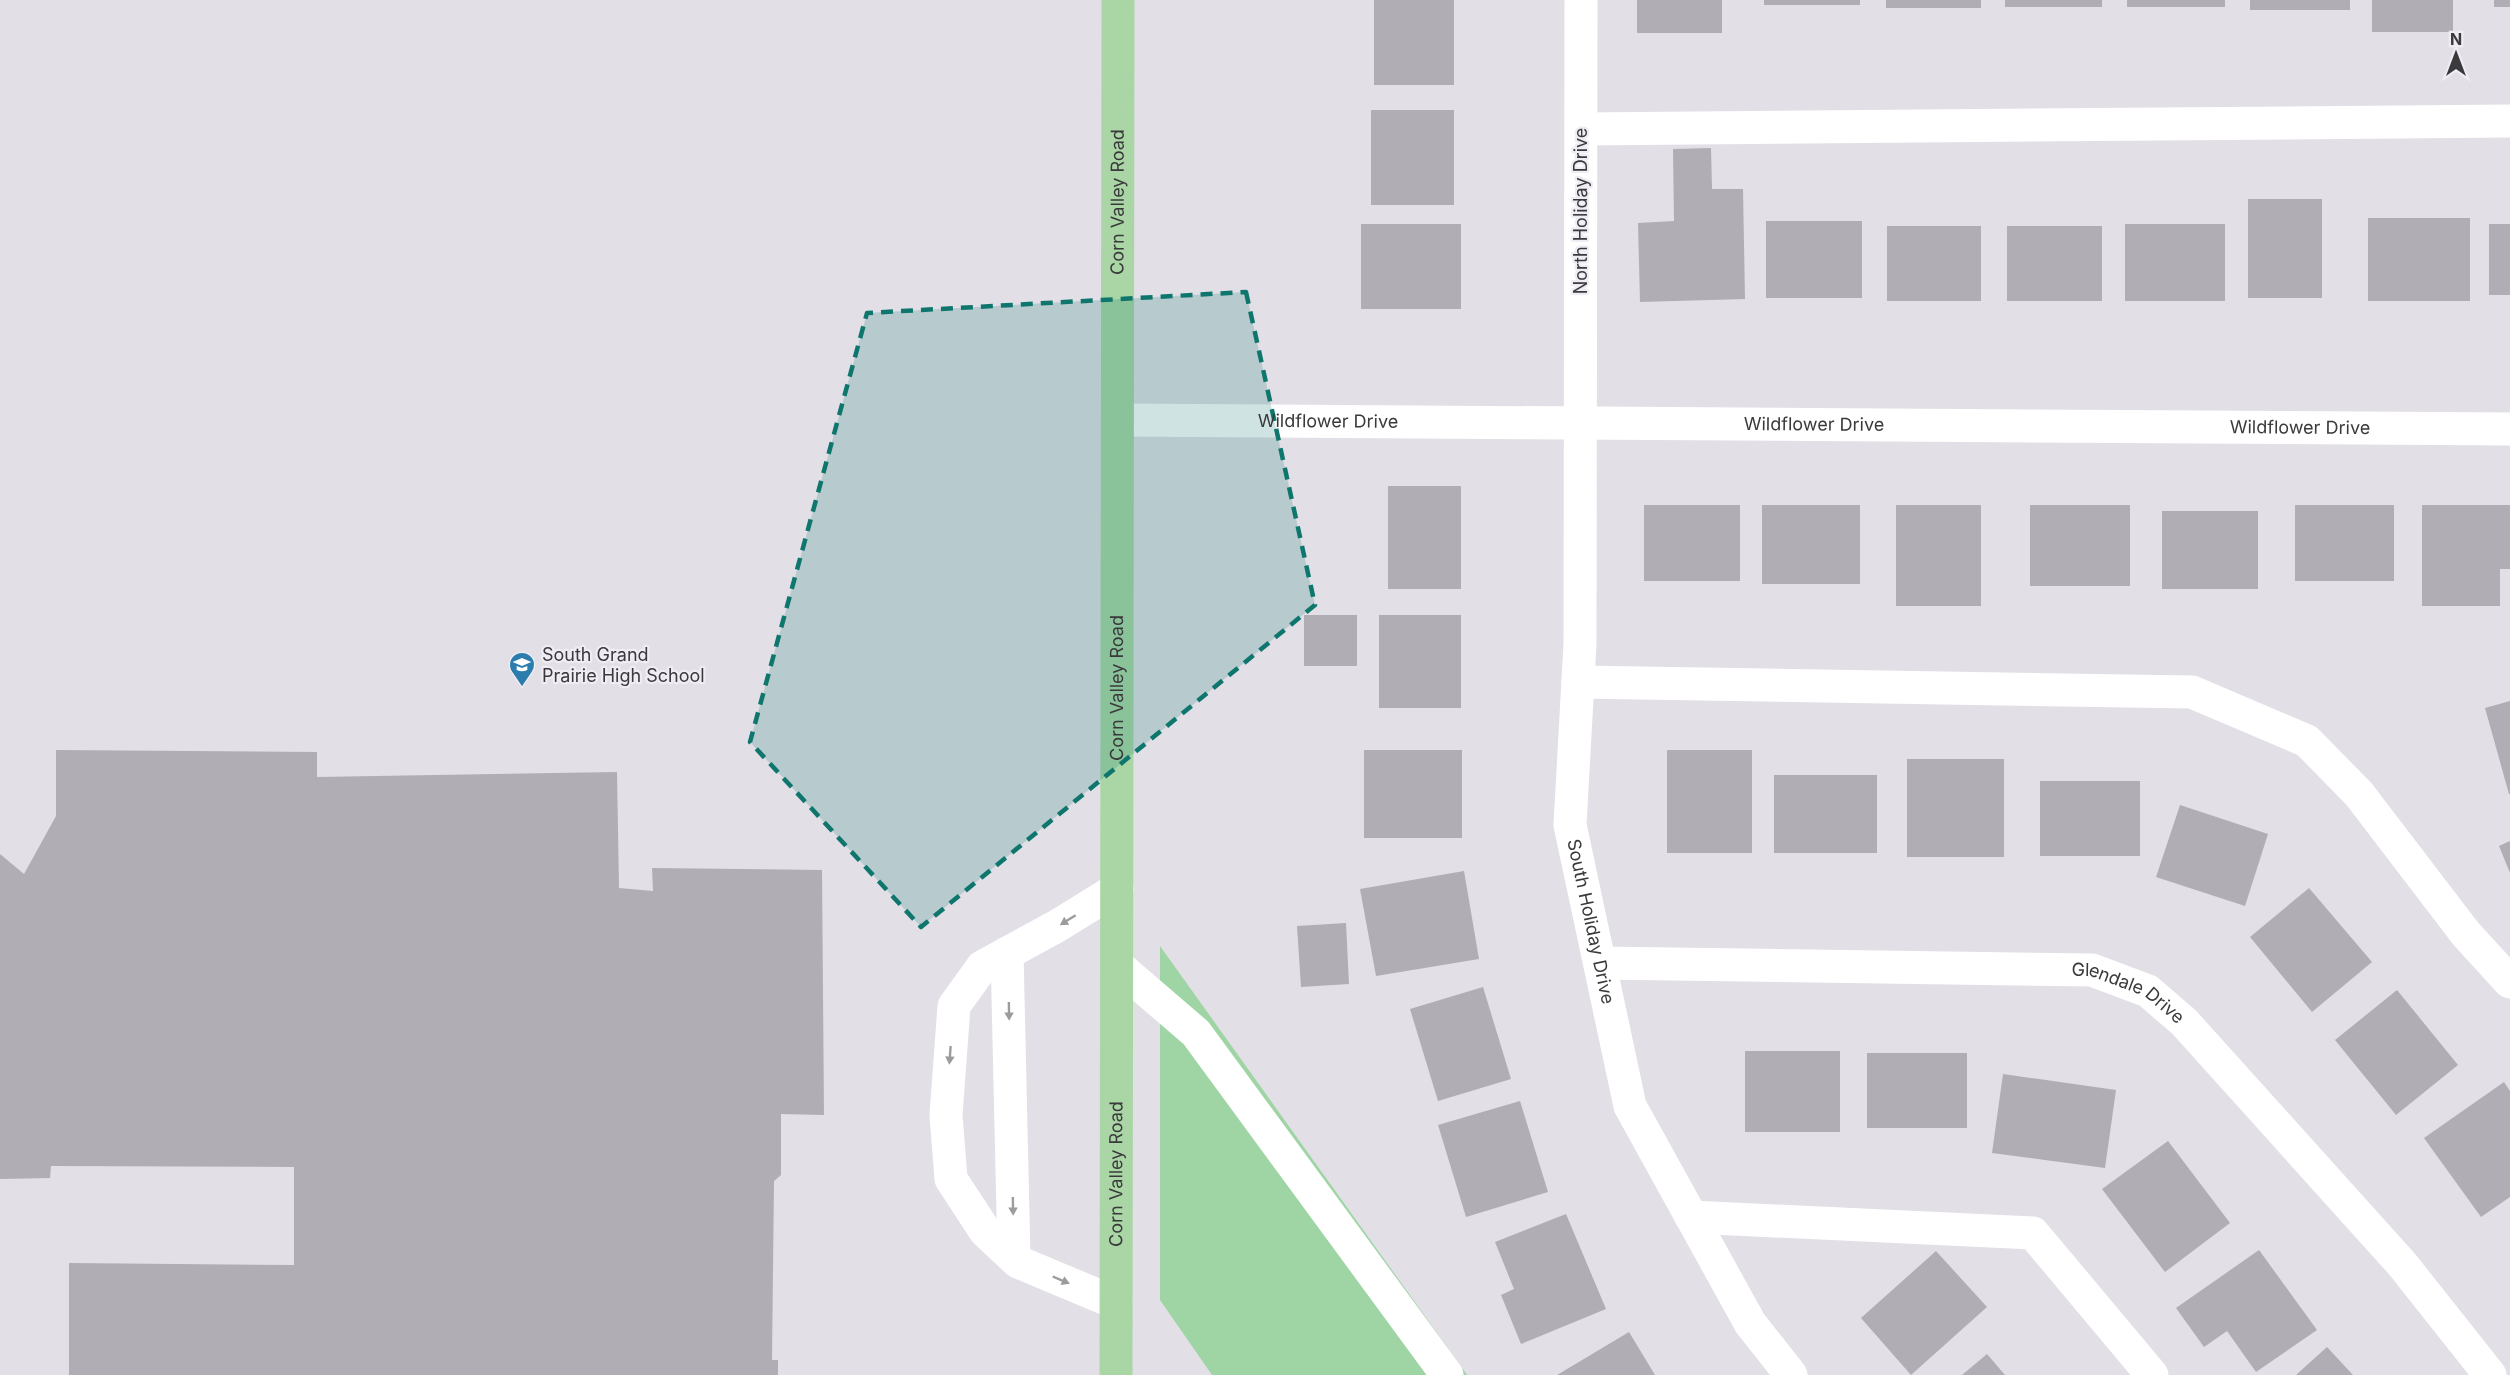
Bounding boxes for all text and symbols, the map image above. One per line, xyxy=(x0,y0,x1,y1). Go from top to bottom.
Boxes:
north arrow xyxy=(2426,24,2486,84)
text: N xyxy=(2450,29,2462,49)
street label: North Holiday Drive xyxy=(1570,128,1591,294)
street label: Corn Valley Road xyxy=(1107,129,1128,275)
street label: Wildflower Drive xyxy=(1258,410,1398,432)
street label: Wildflower Drive xyxy=(1744,413,1884,435)
street label: Wildflower Drive xyxy=(2230,416,2370,438)
street label: Corn Valley Road xyxy=(1106,615,1127,761)
place label: South Grand Prairie High School xyxy=(542,644,705,686)
school or university icon: South Grand Prairie High School xyxy=(507,650,537,688)
street label: South Holiday Drive xyxy=(1563,837,1619,1006)
one-way arrow xyxy=(1060,914,1076,925)
street label: Glendale Drive xyxy=(2071,959,2189,1028)
one-way arrow xyxy=(1004,1002,1013,1021)
one-way arrow xyxy=(946,1045,955,1064)
street label: Corn Valley Road xyxy=(1105,1101,1126,1247)
one-way arrow xyxy=(1008,1197,1018,1216)
one-way arrow xyxy=(1053,1275,1071,1285)

